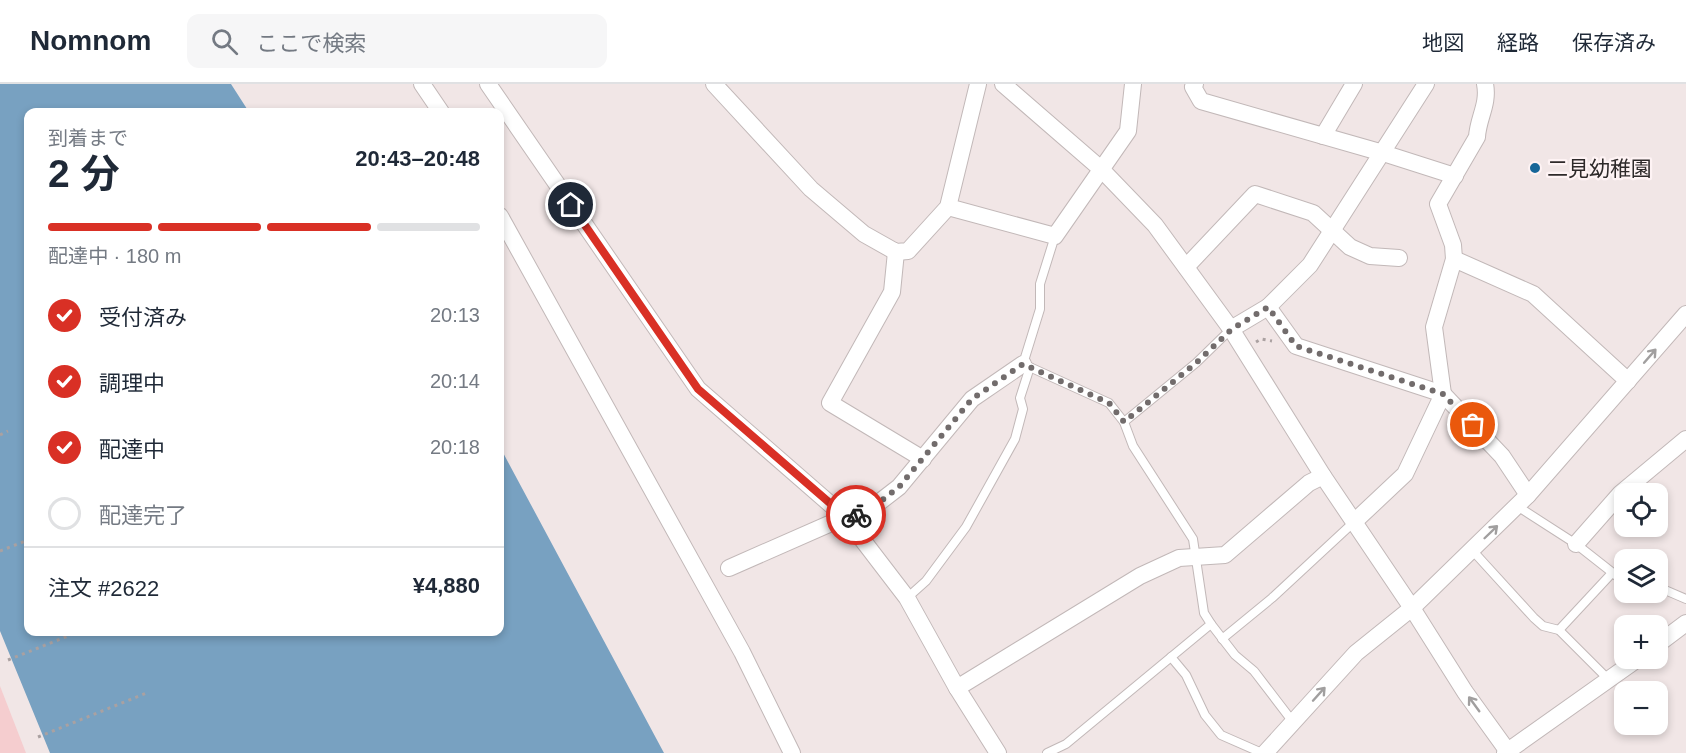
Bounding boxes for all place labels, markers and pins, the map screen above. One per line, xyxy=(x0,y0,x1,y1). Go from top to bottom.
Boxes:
place label: 二見幼稚園 xyxy=(1547,157,1652,180)
marker: 二見幼稚園 xyxy=(1528,161,1542,175)
pin xyxy=(545,179,596,230)
pin xyxy=(1447,399,1498,450)

